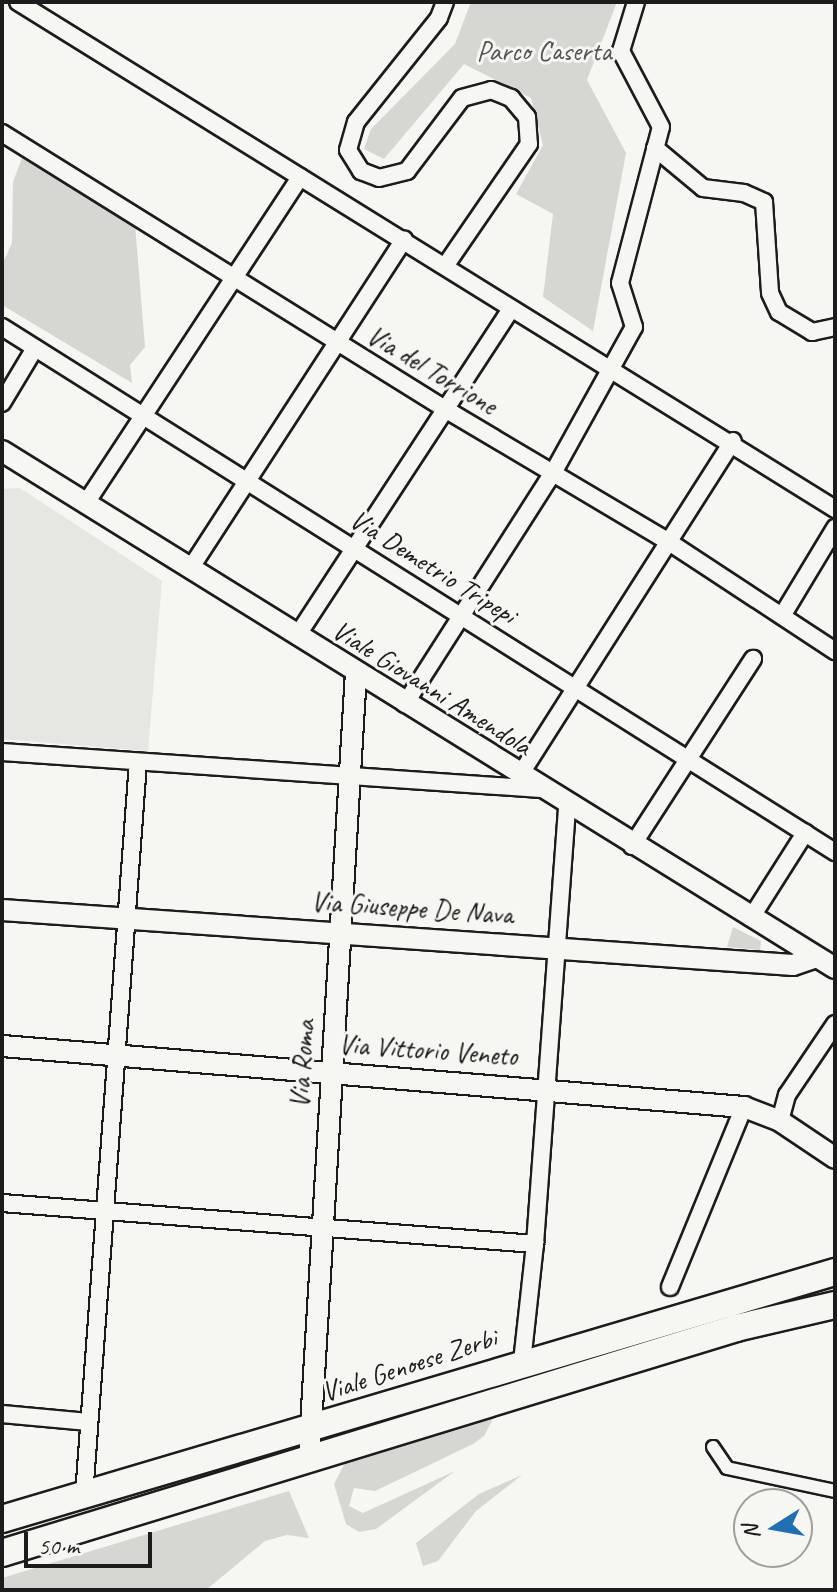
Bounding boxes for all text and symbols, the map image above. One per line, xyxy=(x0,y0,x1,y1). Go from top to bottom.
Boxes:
park label: Parco Caserta xyxy=(476,34,612,68)
street label: Via del Torrione xyxy=(361,318,503,422)
street label: Via Demetrio Tripepi xyxy=(343,502,523,632)
street label: Viale Giovanni Amendola xyxy=(327,614,537,762)
street label: Via Giuseppe De Nava xyxy=(309,884,515,932)
street label: Via Roma xyxy=(282,1019,322,1109)
street label: Via Vittorio Veneto xyxy=(337,1027,519,1073)
street label: Viale Genoese Zerbi xyxy=(318,1321,500,1409)
north arrow xyxy=(733,1488,813,1568)
scale bar xyxy=(28,1516,156,1566)
text: N xyxy=(736,1523,766,1542)
text: 50 m xyxy=(38,1531,79,1561)

